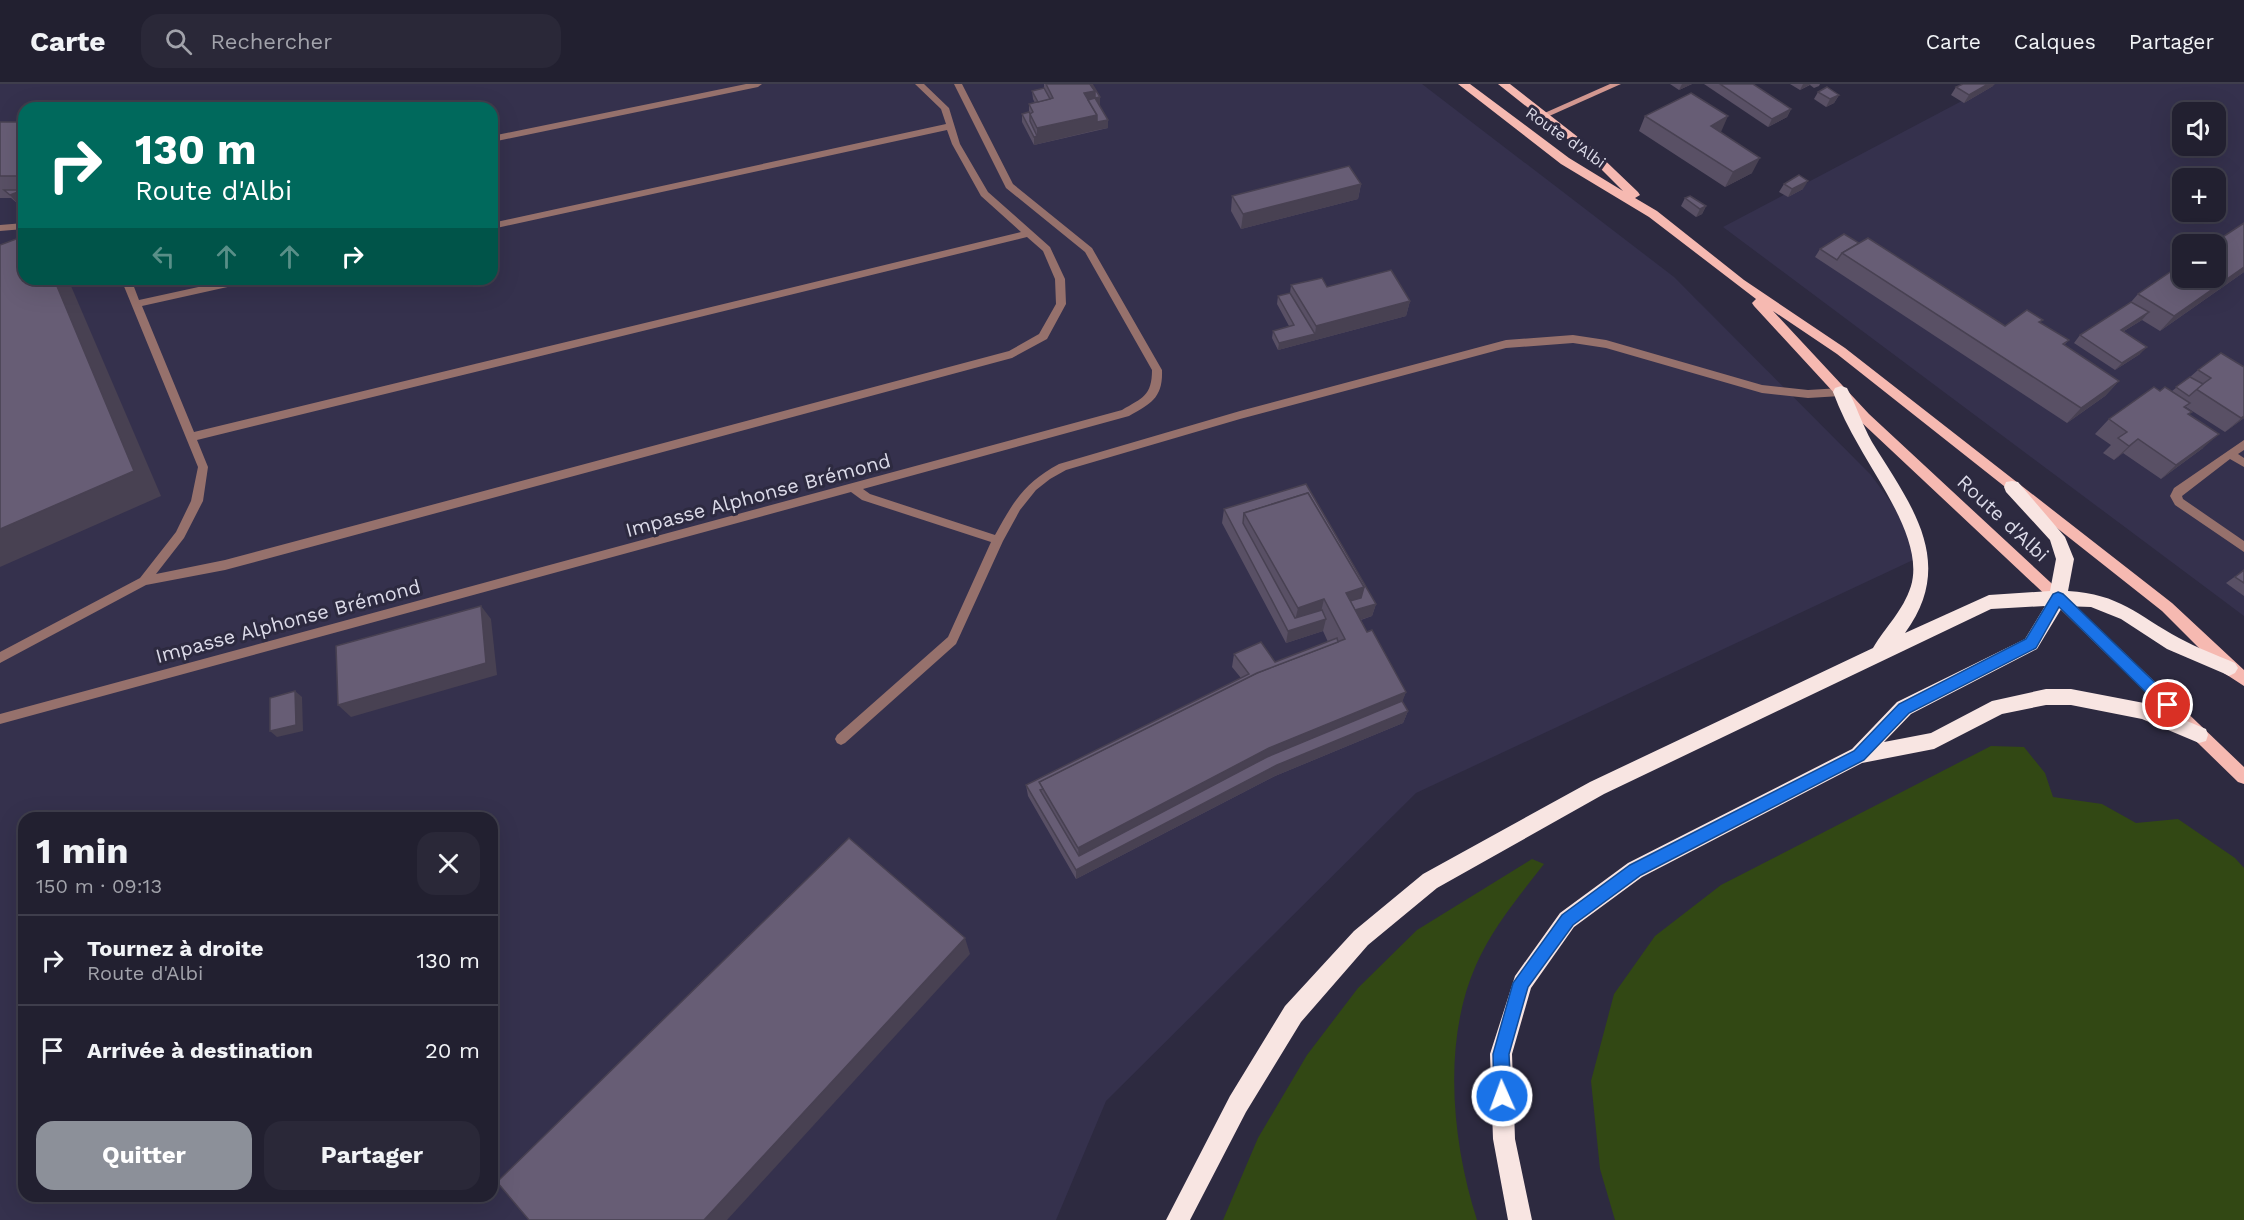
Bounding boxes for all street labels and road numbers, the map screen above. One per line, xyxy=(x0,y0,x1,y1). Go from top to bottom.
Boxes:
street label: Route d'Albi xyxy=(1522,103,1609,172)
street label: Impasse Alphonse Brémond xyxy=(623,448,893,542)
street label: Route d'Albi xyxy=(1952,470,2054,566)
street label: Impasse Alphonse Brémond xyxy=(153,574,423,668)

